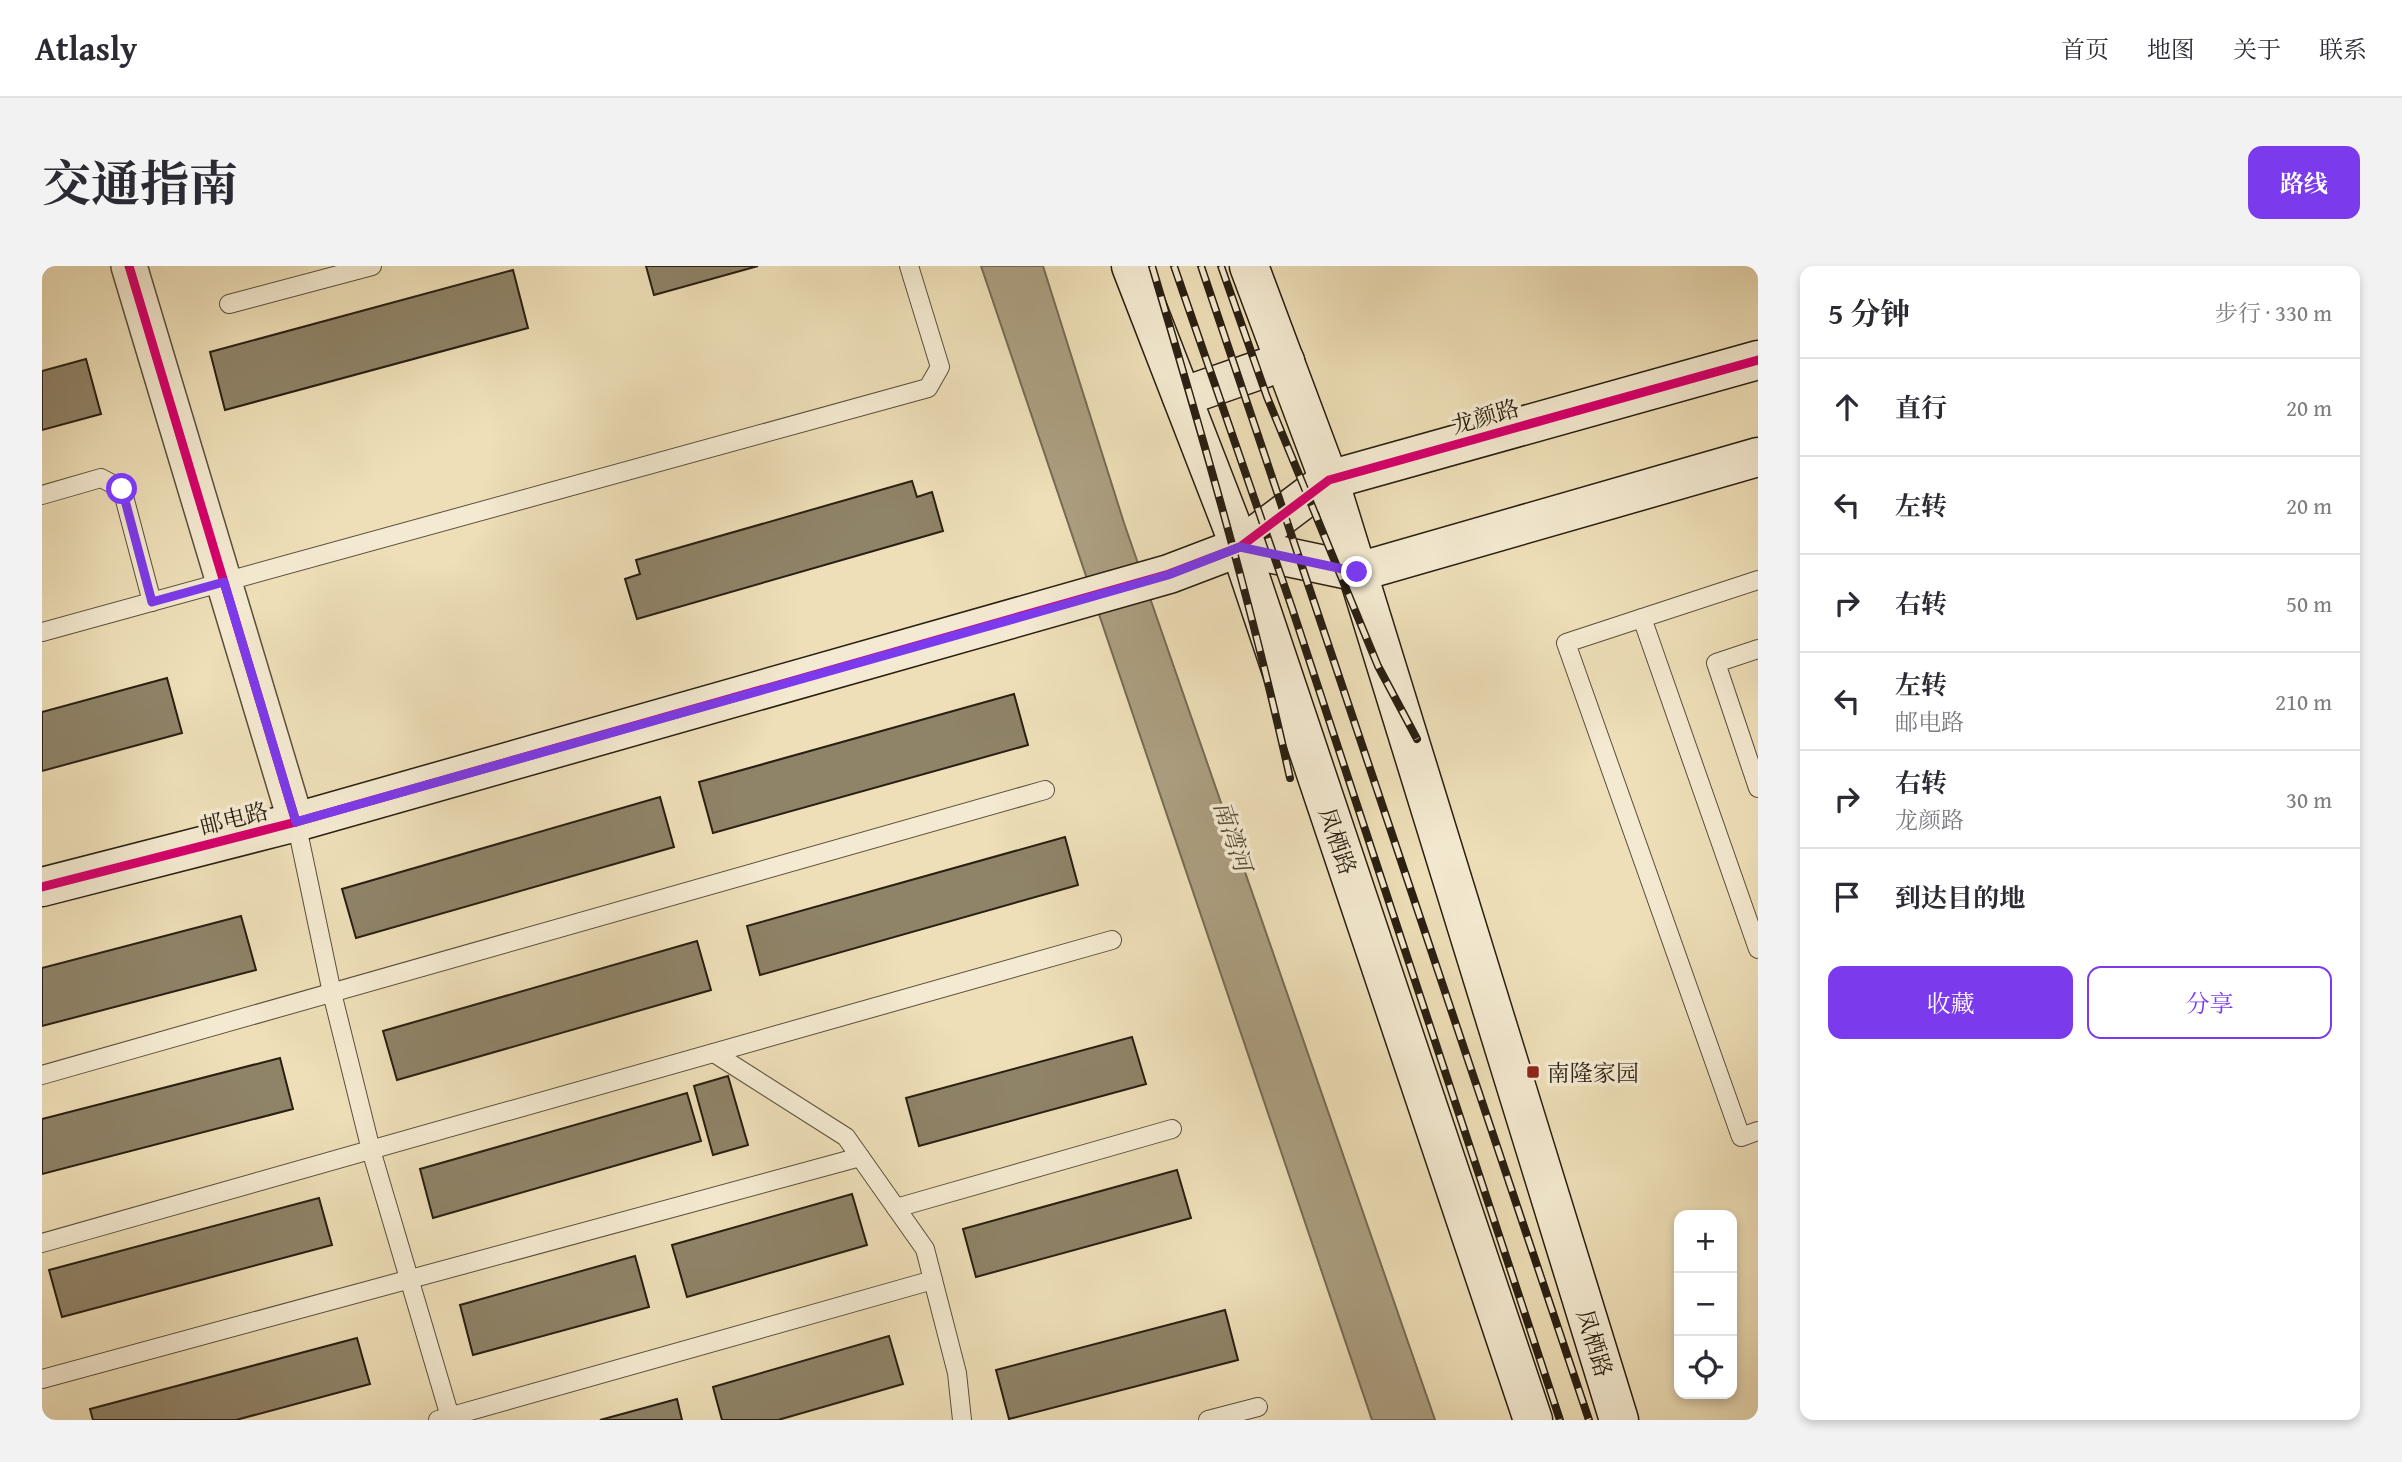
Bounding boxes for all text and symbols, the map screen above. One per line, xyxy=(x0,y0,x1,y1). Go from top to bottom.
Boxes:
text: Atlasly xyxy=(35,24,137,72)
text: 首页 xyxy=(2061,32,2109,67)
text: 地图 xyxy=(2147,32,2195,67)
text: 关于 xyxy=(2233,32,2281,67)
text: 联系 xyxy=(2319,32,2367,67)
button: 路线 xyxy=(2248,146,2360,219)
text: 交通指南 xyxy=(42,147,238,219)
text: 5 分钟 xyxy=(1828,291,1910,335)
text: 步行 · 330 m xyxy=(2215,296,2332,329)
icon: ahead xyxy=(1828,388,1866,426)
text: 直行 xyxy=(1895,388,1947,427)
street label: 龙颜路 xyxy=(1447,391,1523,441)
text: 20 m xyxy=(2286,391,2332,424)
route start xyxy=(106,473,137,504)
icon: left xyxy=(1828,486,1866,524)
text: 左转 xyxy=(1895,486,1947,525)
text: 20 m xyxy=(2286,489,2332,522)
route end xyxy=(1341,556,1372,587)
icon: right xyxy=(1828,584,1866,622)
text: 右转 xyxy=(1895,584,1947,623)
text: 50 m xyxy=(2286,587,2332,620)
text: 左转 xyxy=(1895,665,1947,704)
icon: left xyxy=(1828,682,1866,720)
text: 210 m xyxy=(2275,685,2332,718)
text: 邮电路 xyxy=(1895,705,1964,738)
text: 右转 xyxy=(1895,763,1947,802)
icon: right xyxy=(1828,780,1866,818)
text: 30 m xyxy=(2286,783,2332,816)
street label: 邮电路 xyxy=(197,794,271,842)
water label: 南湾河 xyxy=(1205,796,1262,879)
street label: 凤栖路 xyxy=(1311,803,1365,879)
text: 龙颜路 xyxy=(1895,803,1964,836)
icon: arrive xyxy=(1828,878,1866,916)
text: 到达目的地 xyxy=(1895,878,2025,917)
button: 收藏 xyxy=(1828,966,2073,1039)
button: 分享 xyxy=(2087,966,2332,1039)
place label: 南隆家园 xyxy=(1547,1056,1639,1089)
marker: 南隆家园 xyxy=(1525,1064,1541,1080)
map controls xyxy=(1674,1210,1737,1399)
button: + xyxy=(1674,1210,1737,1273)
button: − xyxy=(1674,1273,1737,1336)
street label: 凤栖路 xyxy=(1569,1305,1621,1381)
button: locate xyxy=(1674,1336,1737,1399)

